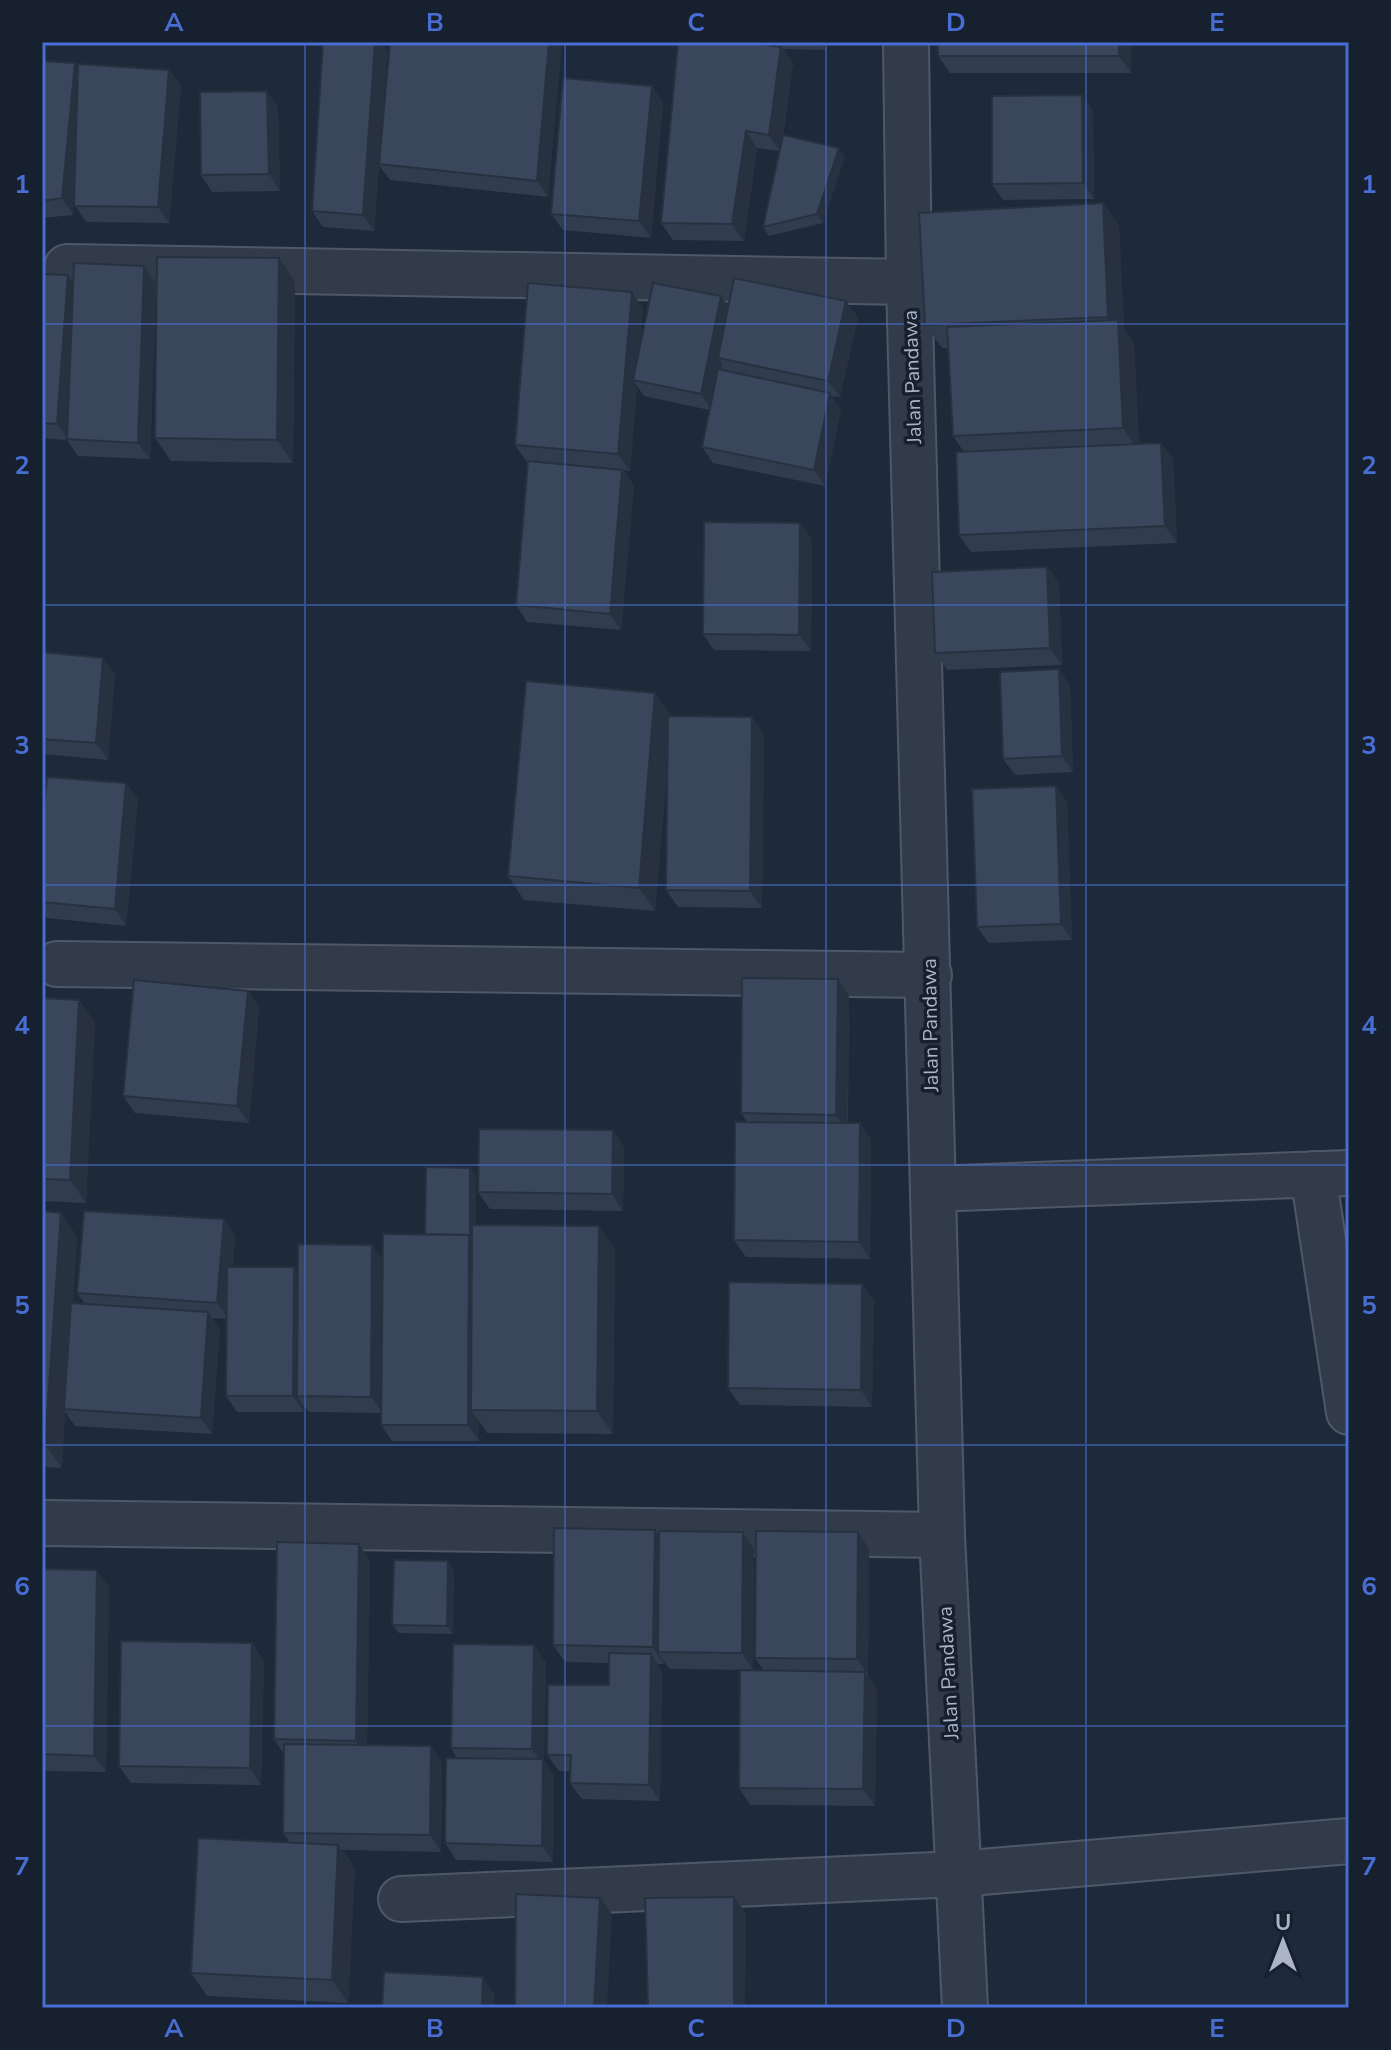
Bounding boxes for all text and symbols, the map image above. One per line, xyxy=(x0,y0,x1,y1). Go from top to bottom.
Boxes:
text: A xyxy=(164,5,184,40)
text: B xyxy=(426,5,444,40)
text: C xyxy=(687,5,705,40)
text: D xyxy=(946,5,966,40)
text: E xyxy=(1209,5,1225,40)
text: 1 xyxy=(14,167,30,202)
text: 1 xyxy=(1361,167,1377,202)
street label: Jalan Pandawa xyxy=(897,310,928,445)
text: 2 xyxy=(14,448,30,483)
text: 2 xyxy=(1361,448,1377,483)
text: 3 xyxy=(14,728,30,763)
text: 3 xyxy=(1361,728,1377,763)
street label: Jalan Pandawa xyxy=(916,958,945,1093)
text: 4 xyxy=(14,1008,30,1043)
text: 4 xyxy=(1361,1008,1377,1043)
text: 5 xyxy=(14,1288,30,1323)
text: 5 xyxy=(1361,1288,1377,1323)
text: 6 xyxy=(14,1569,30,1604)
text: 6 xyxy=(1361,1569,1377,1604)
street label: Jalan Pandawa xyxy=(932,1606,966,1741)
text: 7 xyxy=(14,1849,30,1884)
text: 7 xyxy=(1361,1849,1377,1884)
north arrow xyxy=(1243,1902,1323,1982)
text: U xyxy=(1275,1908,1291,1938)
text: A xyxy=(164,2011,184,2046)
text: B xyxy=(426,2011,444,2046)
text: C xyxy=(687,2011,705,2046)
text: D xyxy=(946,2011,966,2046)
text: E xyxy=(1209,2011,1225,2046)

